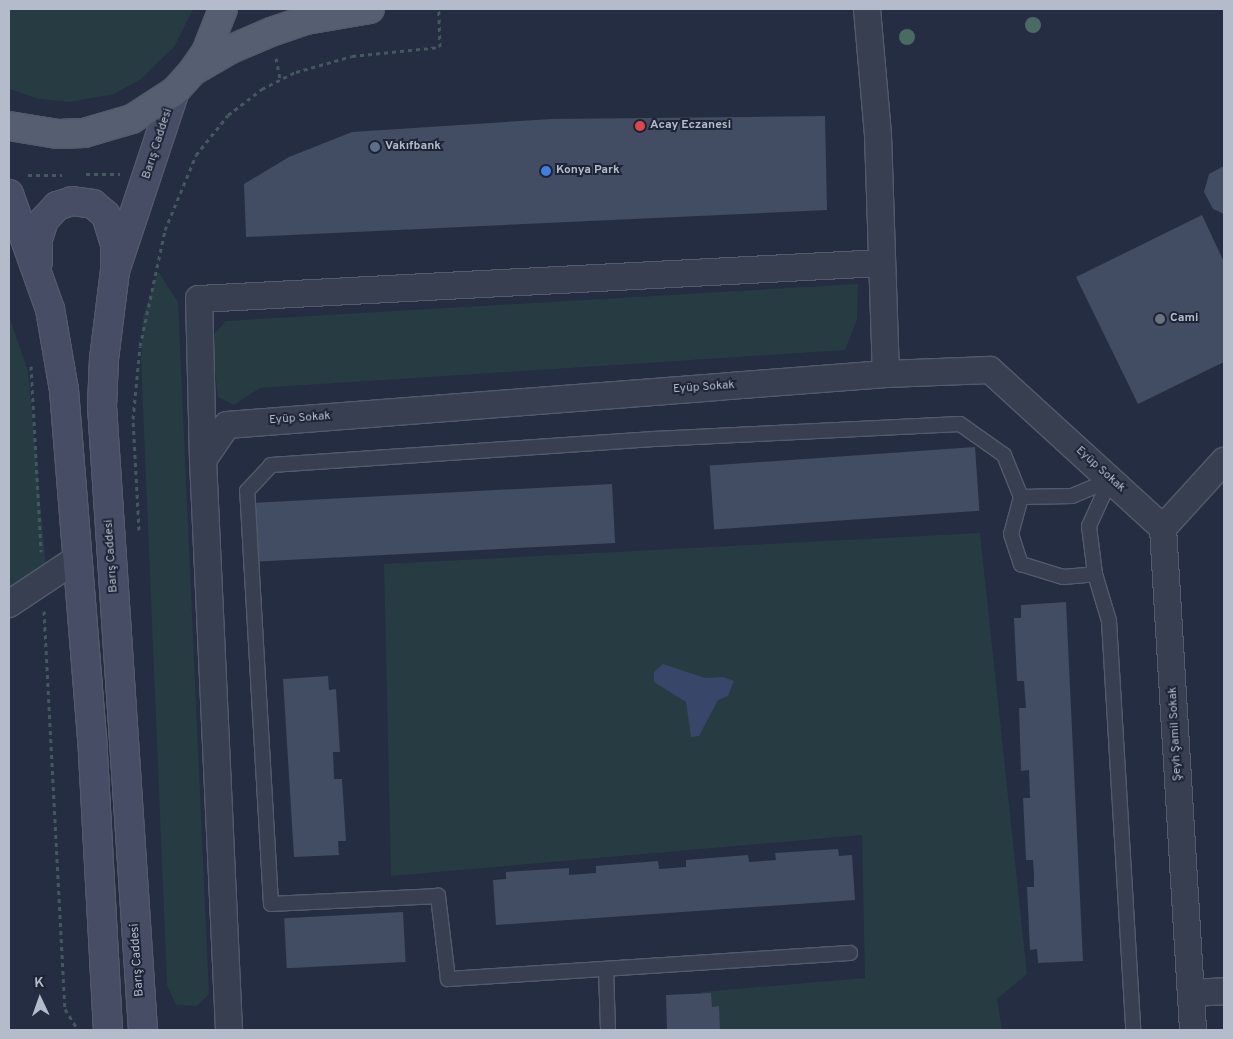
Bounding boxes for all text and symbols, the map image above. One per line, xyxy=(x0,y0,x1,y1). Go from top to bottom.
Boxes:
street label: Barış Caddesi xyxy=(140,107,176,181)
place label: Acay Eczanesi xyxy=(650,119,731,133)
marker: Acay Eczanesi xyxy=(634,120,646,132)
place label: Vakıfbank xyxy=(385,140,441,154)
marker: Vakıfbank xyxy=(369,141,381,153)
place label: Konya Park xyxy=(556,164,620,178)
marker: Konya Park xyxy=(540,165,552,177)
place label: Cami xyxy=(1170,312,1198,326)
marker: Cami xyxy=(1154,313,1166,325)
street label: Eyüp Sokak xyxy=(673,379,735,397)
street label: Eyüp Sokak xyxy=(269,410,331,428)
street label: Eyüp Sokak xyxy=(1072,444,1128,496)
street label: Barış Caddesi xyxy=(102,519,122,593)
street label: Şeyh Şamil Sokak xyxy=(1166,687,1186,781)
street label: Barış Caddesi xyxy=(128,923,148,997)
north arrow xyxy=(15,974,65,1024)
text: K xyxy=(34,975,45,992)

